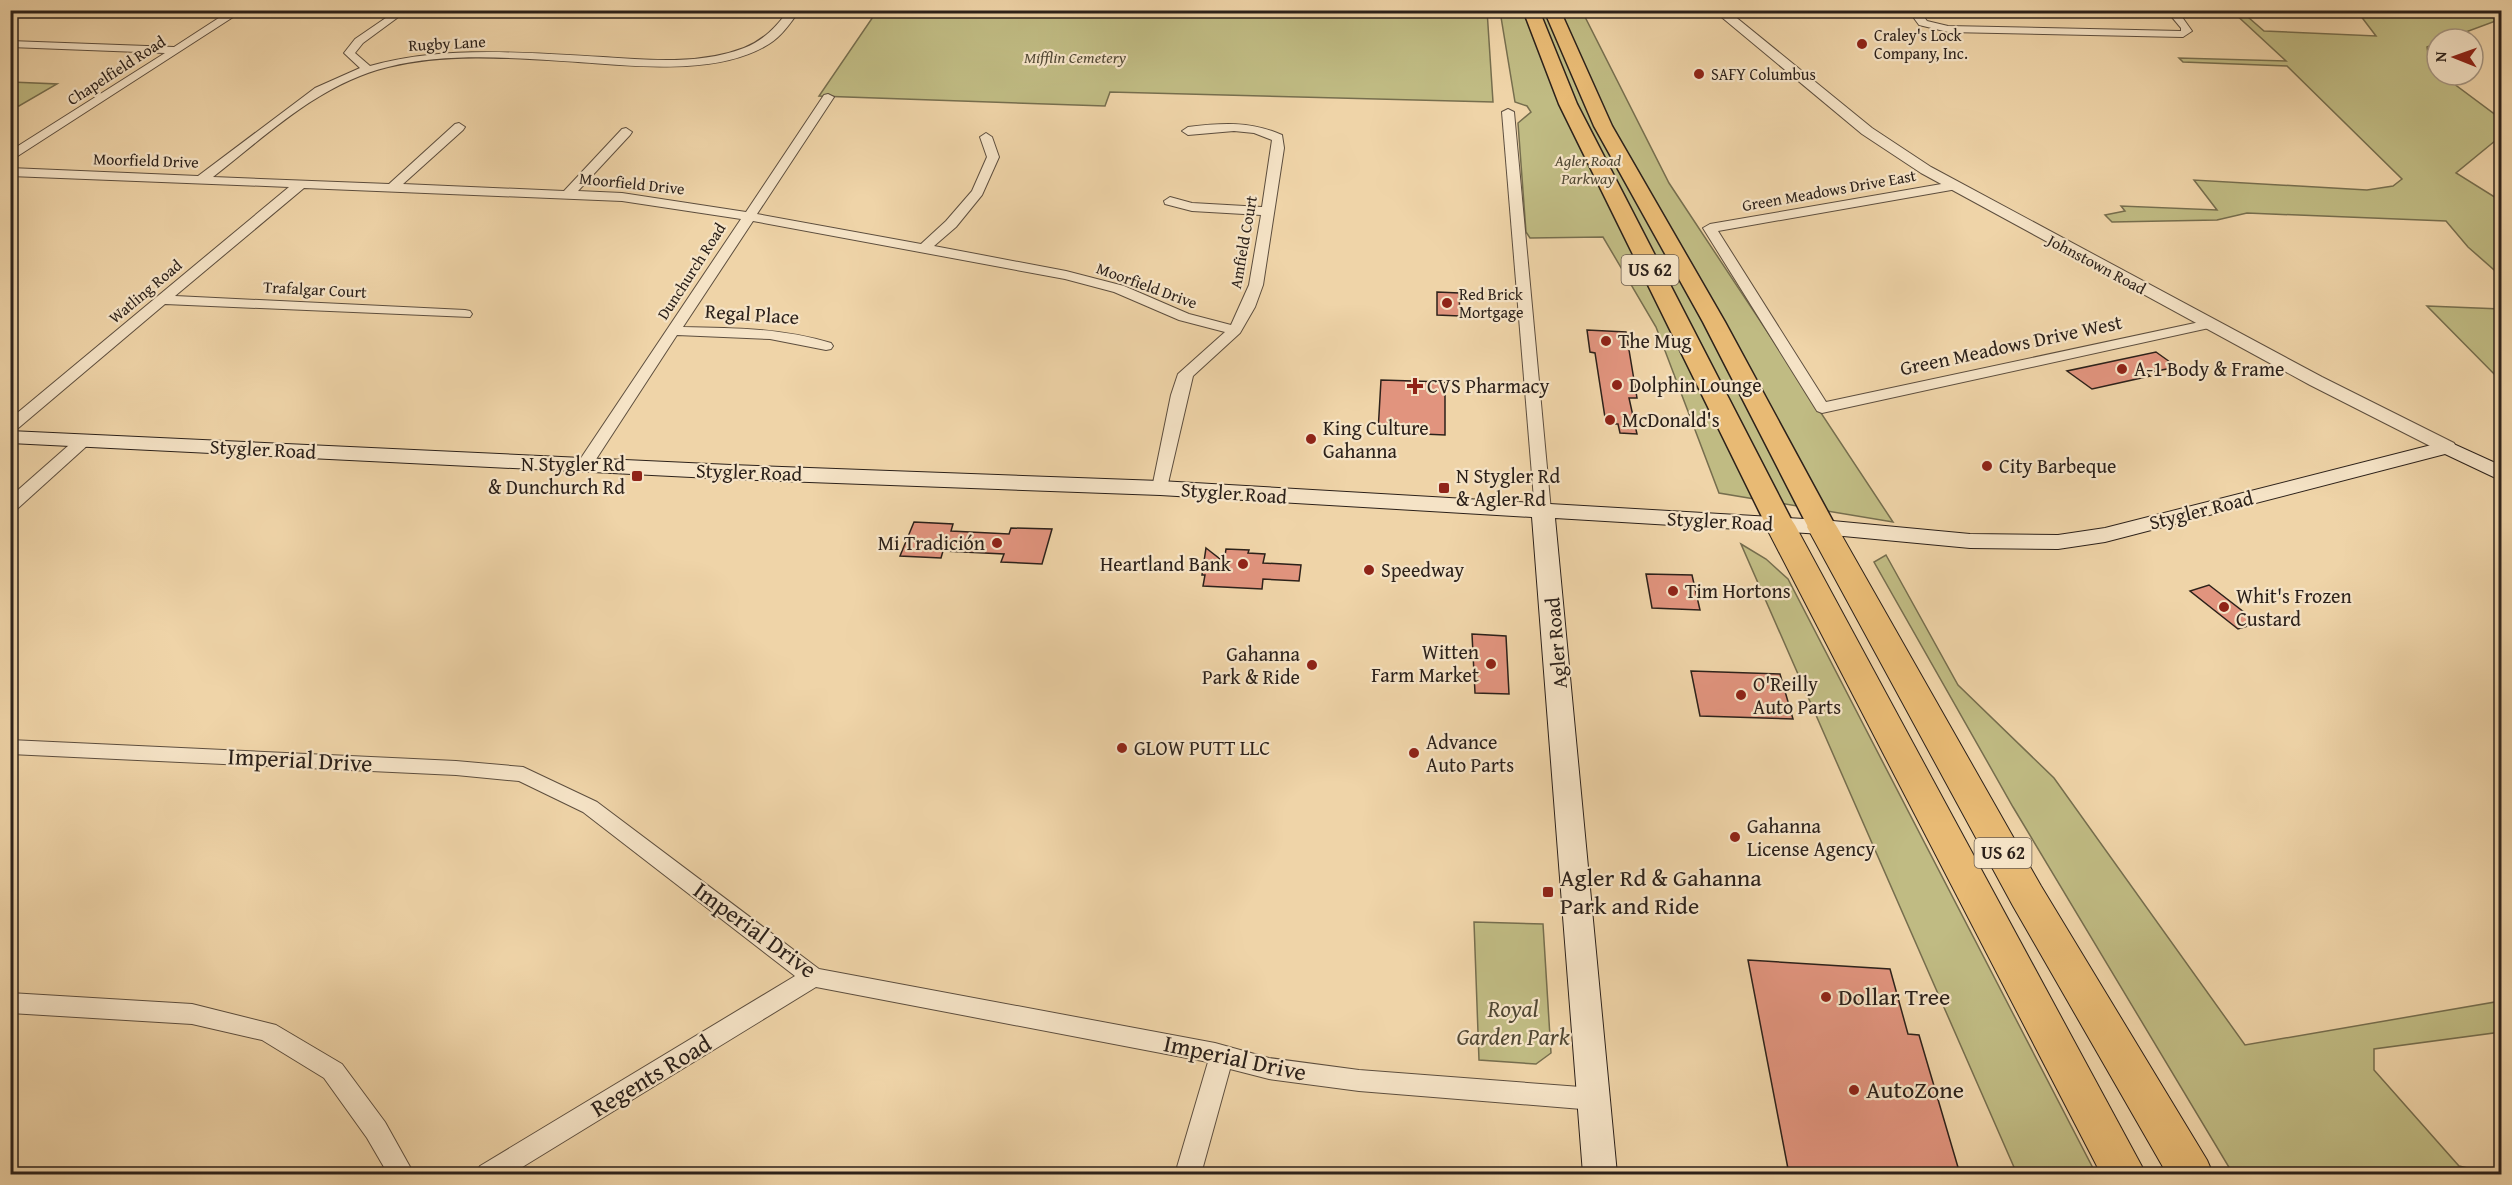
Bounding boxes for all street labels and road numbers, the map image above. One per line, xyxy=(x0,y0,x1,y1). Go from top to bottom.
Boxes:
street label: Chapelfield Road xyxy=(62,29,170,111)
street label: Rugby Lane xyxy=(408,29,486,57)
street label: Moorfield Drive xyxy=(93,146,199,174)
street label: Green Meadows Drive East xyxy=(1740,163,1918,217)
street label: Moorfield Drive xyxy=(578,166,686,200)
street label: Amfield Court xyxy=(1223,193,1263,290)
street label: Dunchurch Road xyxy=(651,218,732,324)
street label: Johnstown Road xyxy=(2042,227,2151,300)
street label: Watling Road xyxy=(103,253,187,329)
road number: US 62 xyxy=(1622,255,1678,285)
street label: Moorfield Drive xyxy=(1093,256,1201,314)
street label: Trafalgar Court xyxy=(263,274,368,304)
street label: Regal Place xyxy=(704,296,800,331)
street label: Green Meadows Drive West xyxy=(1897,307,2125,382)
street label: Stygler Road xyxy=(209,431,317,466)
street label: Stygler Road xyxy=(695,455,803,488)
street label: Stygler Road xyxy=(1180,474,1288,511)
street label: Stygler Road xyxy=(2146,483,2256,536)
street label: Stygler Road xyxy=(1666,503,1774,538)
street label: Agler Road xyxy=(1537,596,1574,690)
street label: Imperial Drive xyxy=(227,738,373,781)
road number: US 62 xyxy=(1974,838,2032,868)
street label: Imperial Drive xyxy=(686,873,824,986)
street label: Imperial Drive xyxy=(1161,1025,1310,1090)
street label: Regents Road xyxy=(584,1026,718,1125)

